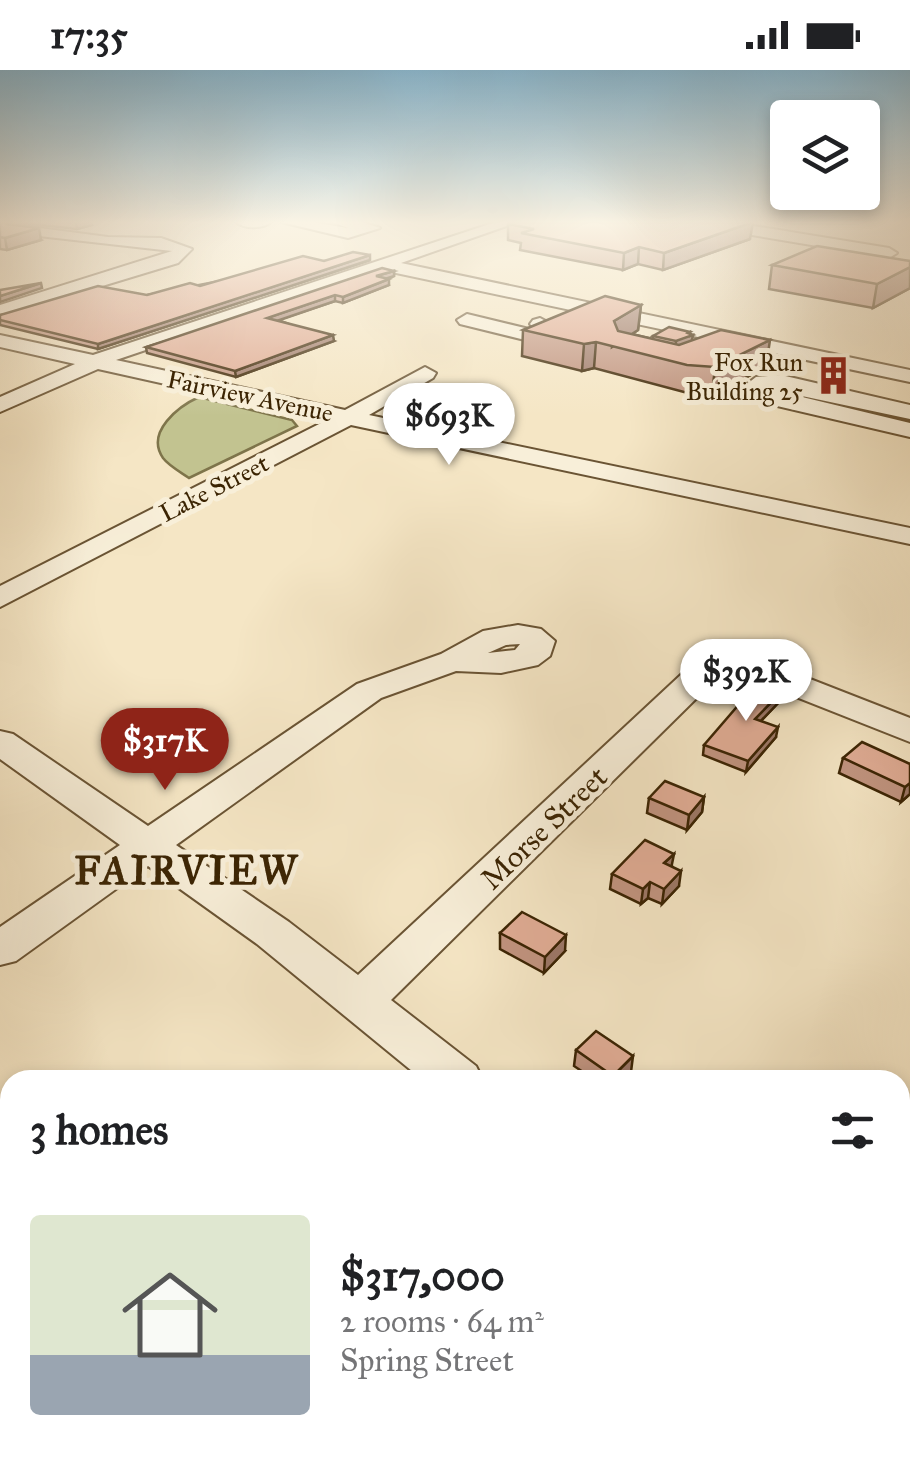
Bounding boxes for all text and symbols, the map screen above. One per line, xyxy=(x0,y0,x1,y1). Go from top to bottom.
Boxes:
text: 17:35 xyxy=(50,12,128,58)
map controls xyxy=(770,100,880,210)
button: layers xyxy=(770,100,880,210)
place label: Fox Run Building 25 xyxy=(686,347,803,407)
building icon: Fox Run Building 25 xyxy=(812,355,854,397)
street label: Fairview Avenue xyxy=(164,363,336,429)
pin: $693K xyxy=(379,383,519,468)
text: $693K xyxy=(405,396,493,435)
street label: Lake Street xyxy=(154,447,274,529)
pin: $392K xyxy=(676,639,816,724)
text: $392K xyxy=(702,652,790,691)
pin: $317K xyxy=(95,708,235,793)
text: $317K xyxy=(123,721,207,760)
street label: Morse Street xyxy=(473,759,615,897)
district label: FAIRVIEW xyxy=(74,846,300,895)
icon: filters xyxy=(825,1103,880,1158)
text: 3 homes xyxy=(30,1104,168,1156)
text: $317,000 xyxy=(340,1250,505,1302)
icon: home xyxy=(110,1255,230,1375)
text: 2 rooms · 64 m² xyxy=(340,1302,544,1341)
text: Spring Street xyxy=(340,1341,514,1380)

